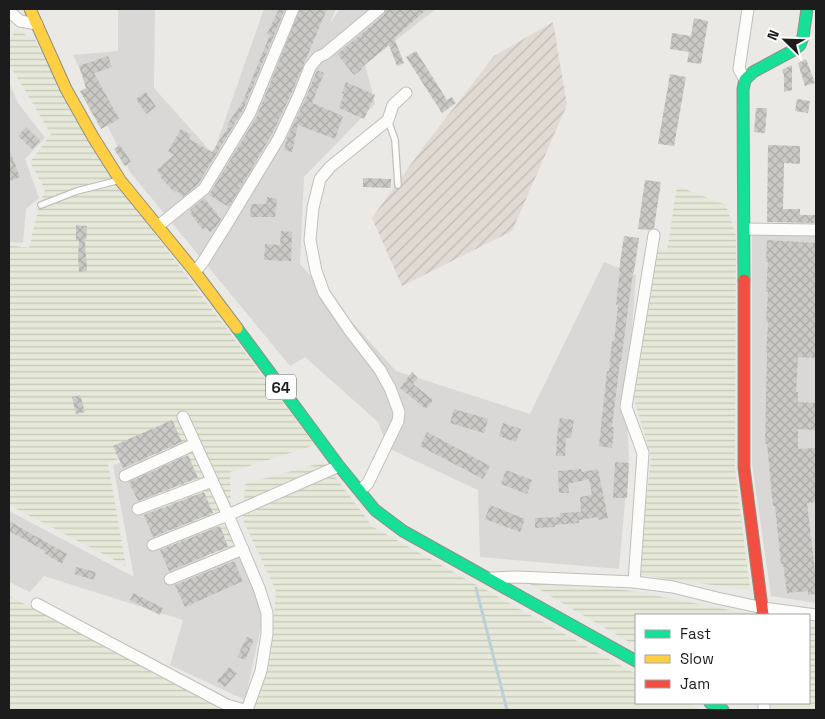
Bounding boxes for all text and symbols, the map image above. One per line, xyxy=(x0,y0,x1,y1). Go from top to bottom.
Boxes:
north arrow xyxy=(760,15,810,65)
text: N xyxy=(763,27,783,43)
road number: 64 xyxy=(266,374,296,400)
legend xyxy=(635,614,810,704)
text: Fast xyxy=(680,624,711,643)
text: Slow xyxy=(680,649,714,668)
text: Jam xyxy=(680,674,710,693)

